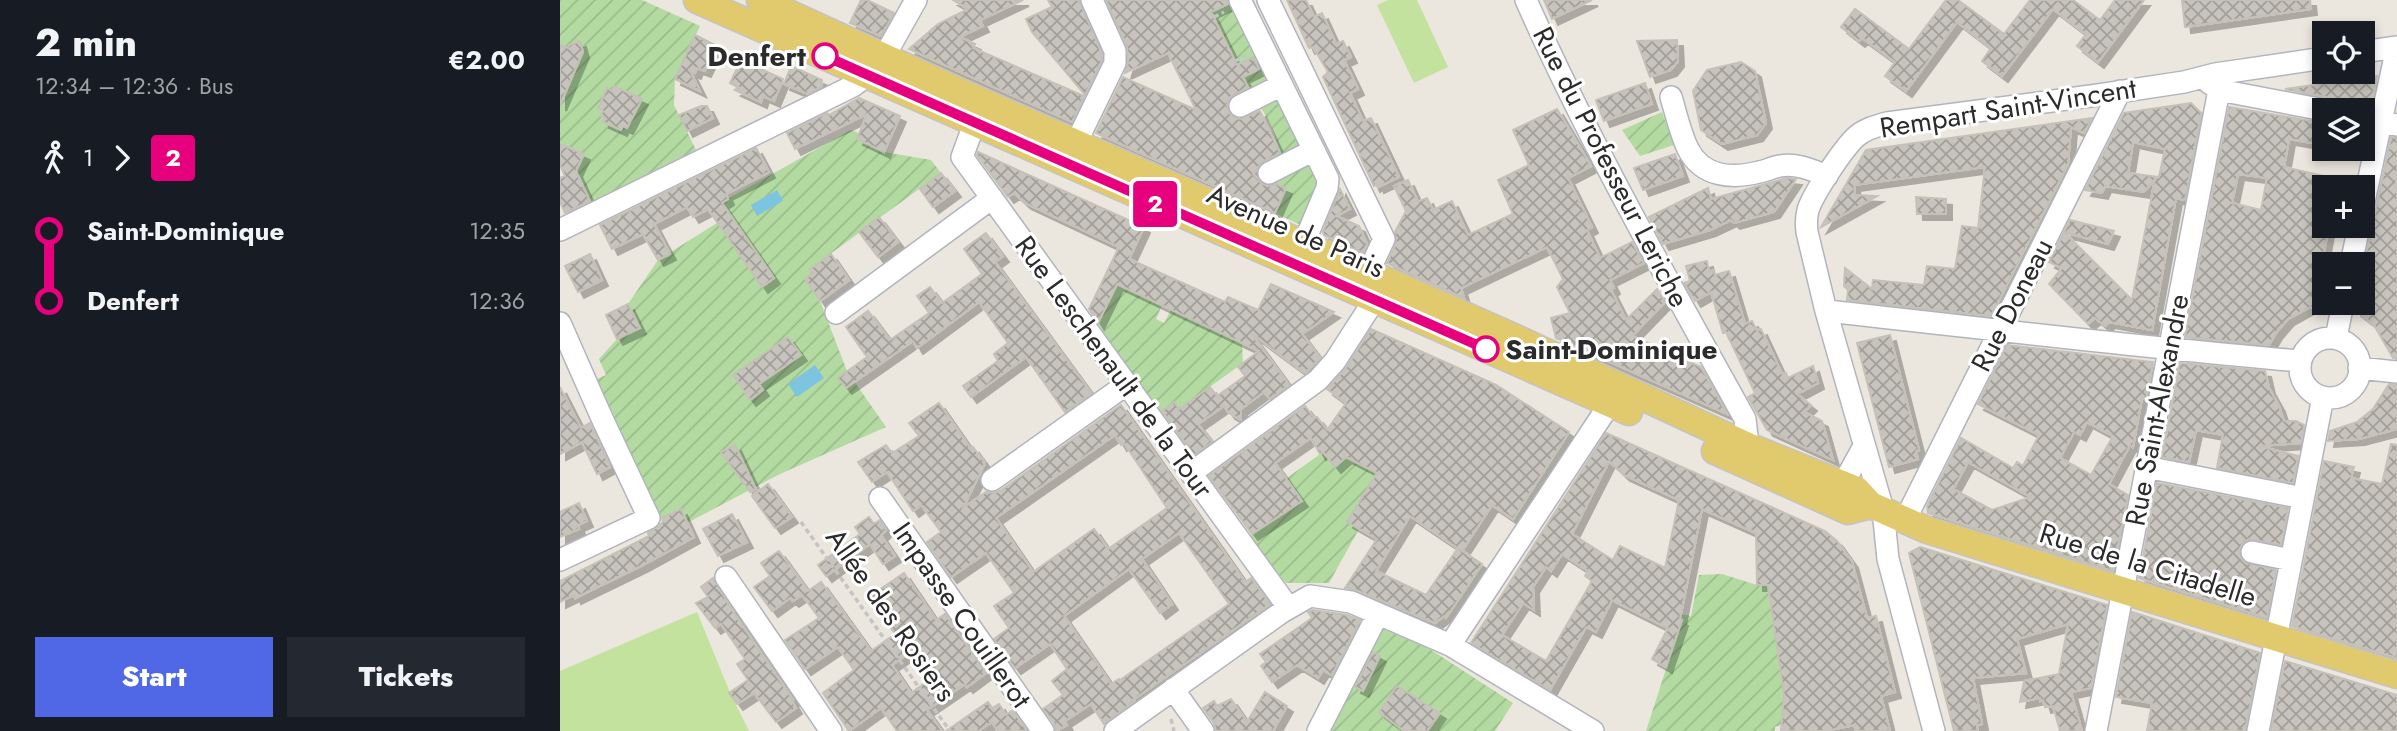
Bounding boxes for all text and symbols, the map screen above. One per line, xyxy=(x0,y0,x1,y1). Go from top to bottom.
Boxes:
text: 2 min xyxy=(35,15,137,70)
street label: Rue du Professeur Leriche xyxy=(1522,20,1700,314)
map controls xyxy=(2312,21,2375,315)
button: locate xyxy=(2312,21,2375,84)
place label: Denfert xyxy=(707,36,806,77)
text: €2.00 xyxy=(448,41,525,79)
marker: Denfert xyxy=(812,43,838,69)
street label: Rempart Saint-Vincent xyxy=(1877,67,2139,149)
text: 12:34 – 12:36 · Bus xyxy=(35,69,233,103)
button: layers xyxy=(2312,98,2375,161)
icon: walk xyxy=(35,139,73,177)
icon: forward xyxy=(103,139,141,177)
text: 2 xyxy=(165,140,181,175)
text: 1 xyxy=(83,141,93,175)
street label: Avenue de Paris xyxy=(1201,174,1391,288)
button: + xyxy=(2312,175,2375,238)
line badge: 2 xyxy=(1132,181,1178,227)
text: 2 xyxy=(1147,186,1163,221)
text: Saint-Dominique xyxy=(87,212,284,250)
text: 12:35 xyxy=(469,214,525,248)
street label: Rue Leschenault de la Tour xyxy=(1005,227,1223,507)
street label: Rue Doneau xyxy=(1961,231,2063,379)
button: − xyxy=(2312,252,2375,315)
text: Denfert xyxy=(87,282,179,320)
text: 12:36 xyxy=(469,284,525,318)
street label: Rue Saint-Alexandre xyxy=(2114,291,2200,529)
place label: Saint-Dominique xyxy=(1505,329,1718,370)
marker: Saint-Dominique xyxy=(1473,336,1499,362)
street label: Rue de la Citadelle xyxy=(2035,513,2261,617)
street label: Impasse Couillerot xyxy=(883,514,1042,716)
street label: Allée des Rosiers xyxy=(816,520,966,710)
button: Start xyxy=(35,637,273,717)
button: Tickets xyxy=(287,637,525,717)

